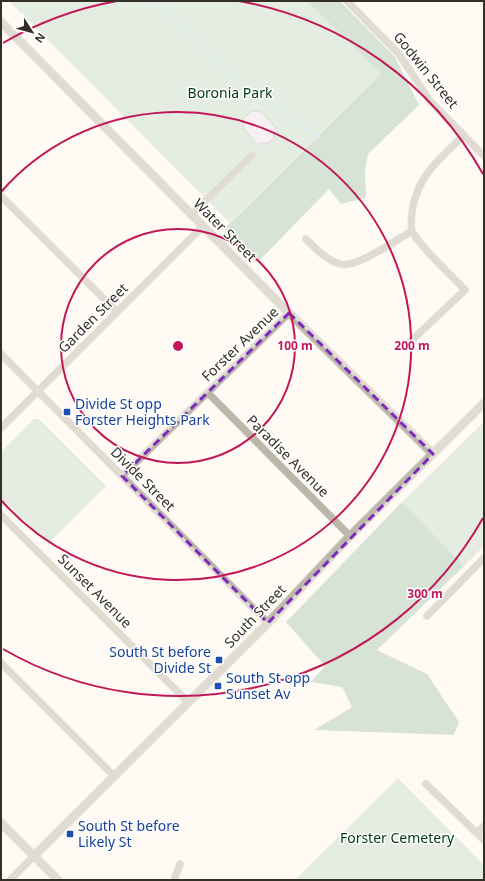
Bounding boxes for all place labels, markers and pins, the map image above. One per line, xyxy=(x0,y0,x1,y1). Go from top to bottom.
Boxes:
centre of rings xyxy=(171,339,185,353)
place label: Divide St opp Forster Heights Park xyxy=(75,394,210,429)
marker: Divide St opp Forster Heights Park xyxy=(62,407,72,417)
place label: South St before Divide St xyxy=(109,642,211,677)
marker: South St before Divide St xyxy=(214,655,224,665)
place label: South St opp Sunset Av xyxy=(226,668,310,703)
marker: South St opp Sunset Av xyxy=(213,681,223,691)
place label: South St before Likely St xyxy=(78,816,180,851)
marker: South St before Likely St xyxy=(65,829,75,839)

